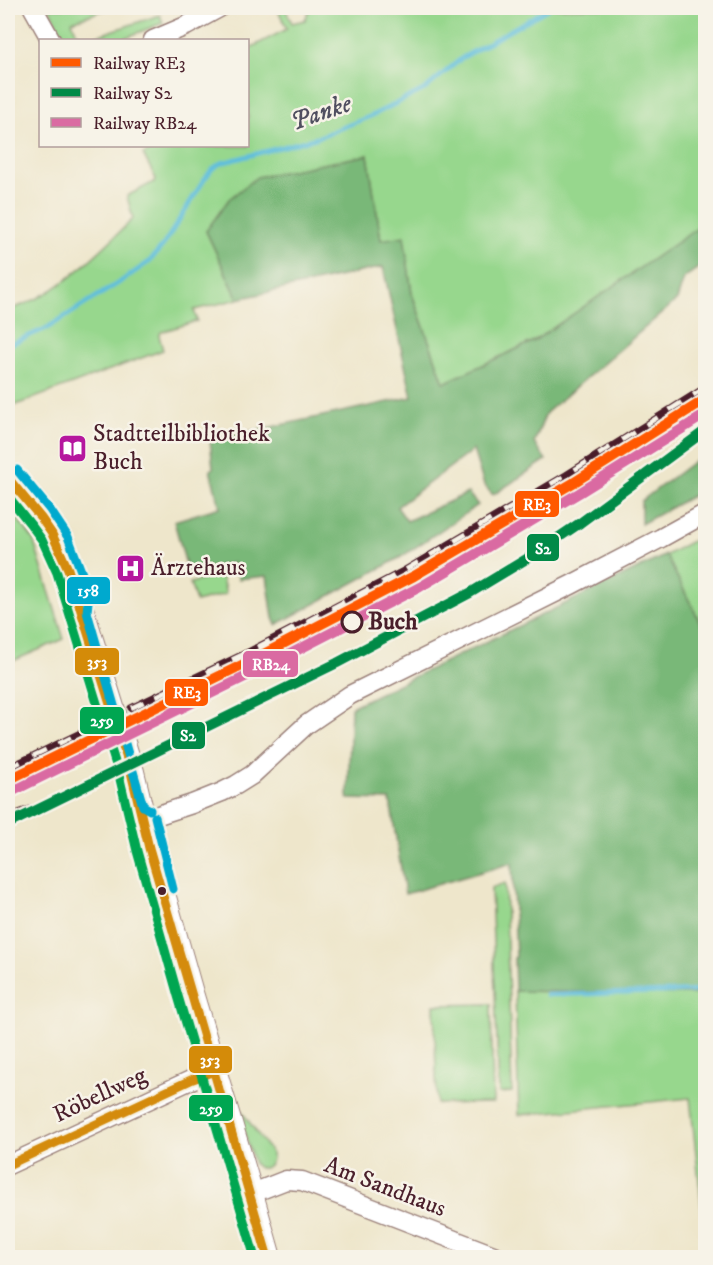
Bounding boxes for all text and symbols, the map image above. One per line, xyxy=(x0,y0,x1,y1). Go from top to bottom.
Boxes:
legend xyxy=(39,39,249,147)
text: Railway RE3 xyxy=(93,53,185,75)
text: Railway S2 xyxy=(93,83,172,105)
water label: Panke xyxy=(286,87,357,139)
text: Railway RB24 xyxy=(93,113,197,135)
place label: Stadtteilbibliothek Buch xyxy=(93,419,270,477)
library icon: Stadtteilbibliothek Buch xyxy=(56,432,88,464)
line badge: RE3 xyxy=(514,490,560,518)
text: RE3 xyxy=(523,495,551,515)
line badge: S2 xyxy=(526,533,560,562)
text: S2 xyxy=(535,539,552,559)
hospital icon: Ärztehaus xyxy=(114,552,146,584)
place label: Ärztehaus xyxy=(151,553,246,583)
line badge: 158 xyxy=(66,576,111,605)
text: 158 xyxy=(77,581,99,601)
place label: Buch xyxy=(368,607,418,637)
marker: Buch xyxy=(341,611,363,633)
line badge: 353 xyxy=(74,647,120,676)
line badge: RB24 xyxy=(242,650,299,678)
text: 353 xyxy=(87,652,107,672)
text: RB24 xyxy=(252,655,291,675)
line badge: RE3 xyxy=(164,678,209,707)
text: RE3 xyxy=(173,683,201,703)
line badge: 259 xyxy=(79,706,125,735)
text: 259 xyxy=(90,711,114,731)
line badge: S2 xyxy=(171,721,206,750)
text: S2 xyxy=(180,726,197,746)
unlabelled marker xyxy=(156,885,168,897)
line badge: 353 xyxy=(188,1045,233,1074)
text: 353 xyxy=(200,1050,220,1070)
street label: Röbellweg xyxy=(48,1060,152,1130)
line badge: 259 xyxy=(188,1094,234,1122)
text: 259 xyxy=(199,1099,223,1119)
street label: Am Sandhaus xyxy=(320,1150,450,1224)

